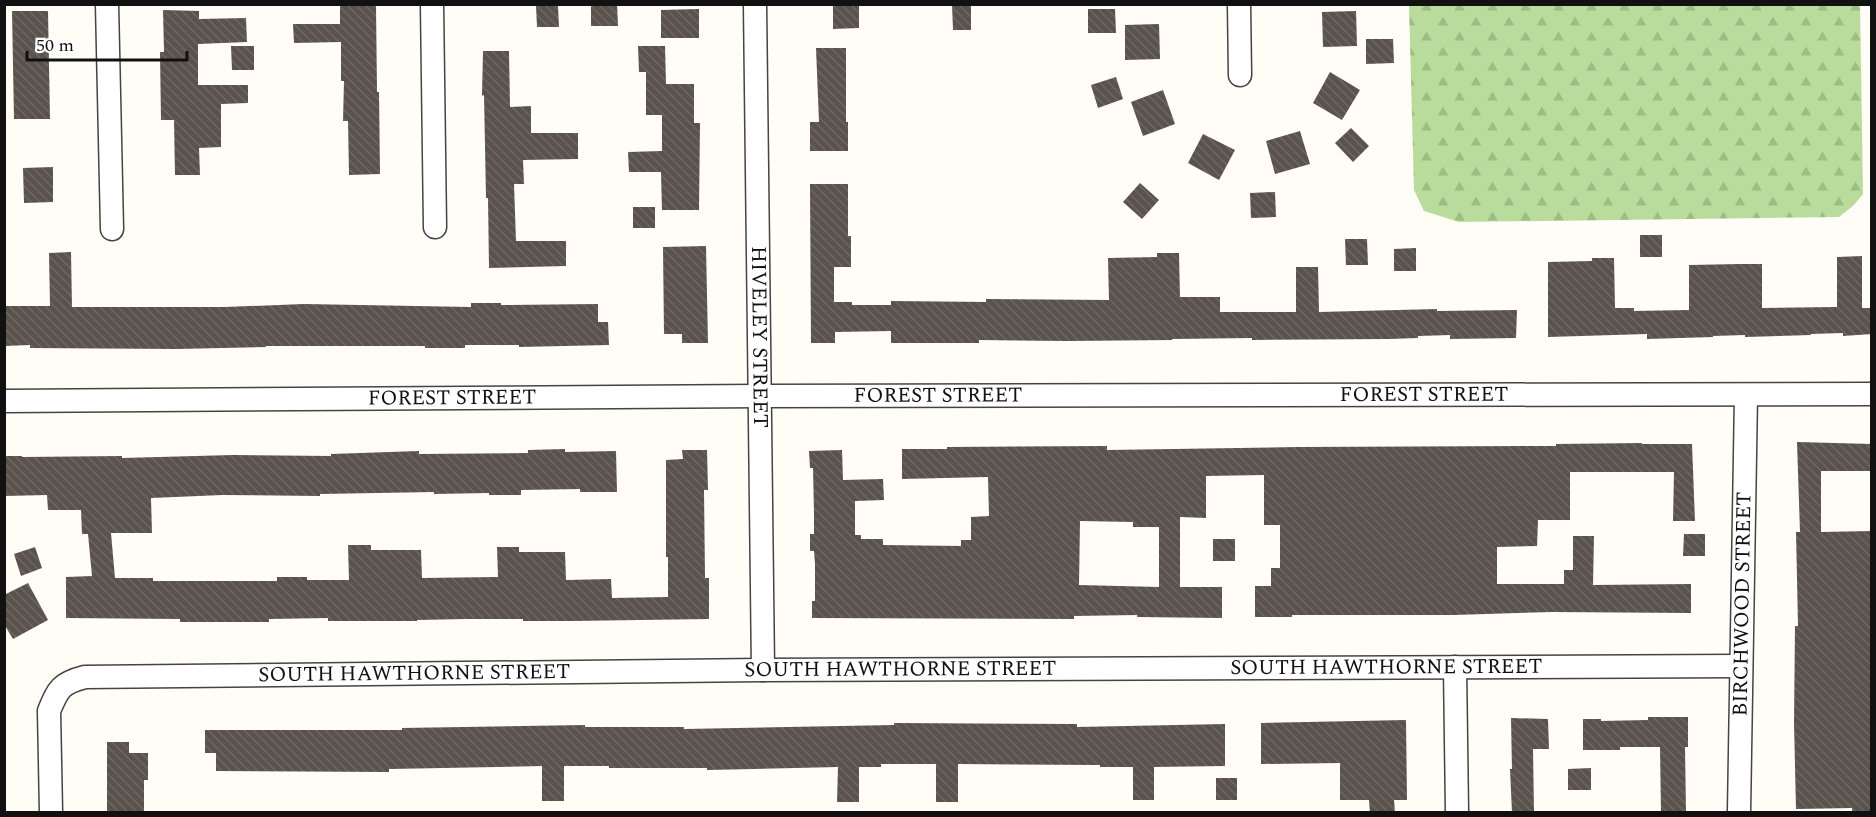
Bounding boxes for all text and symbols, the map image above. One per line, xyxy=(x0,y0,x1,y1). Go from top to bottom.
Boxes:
scale bar xyxy=(27,24,188,62)
text: 50 m xyxy=(36,32,74,59)
street label: HIVELEY STREET xyxy=(742,246,776,428)
street label: FOREST STREET xyxy=(1340,379,1508,411)
street label: FOREST STREET xyxy=(854,380,1022,412)
street label: FOREST STREET xyxy=(367,381,536,415)
street label: BIRCHWOOD STREET xyxy=(1725,491,1760,717)
street label: SOUTH HAWTHORNE STREET xyxy=(1230,651,1542,684)
street label: SOUTH HAWTHORNE STREET xyxy=(744,653,1056,686)
street label: SOUTH HAWTHORNE STREET xyxy=(258,656,571,691)

